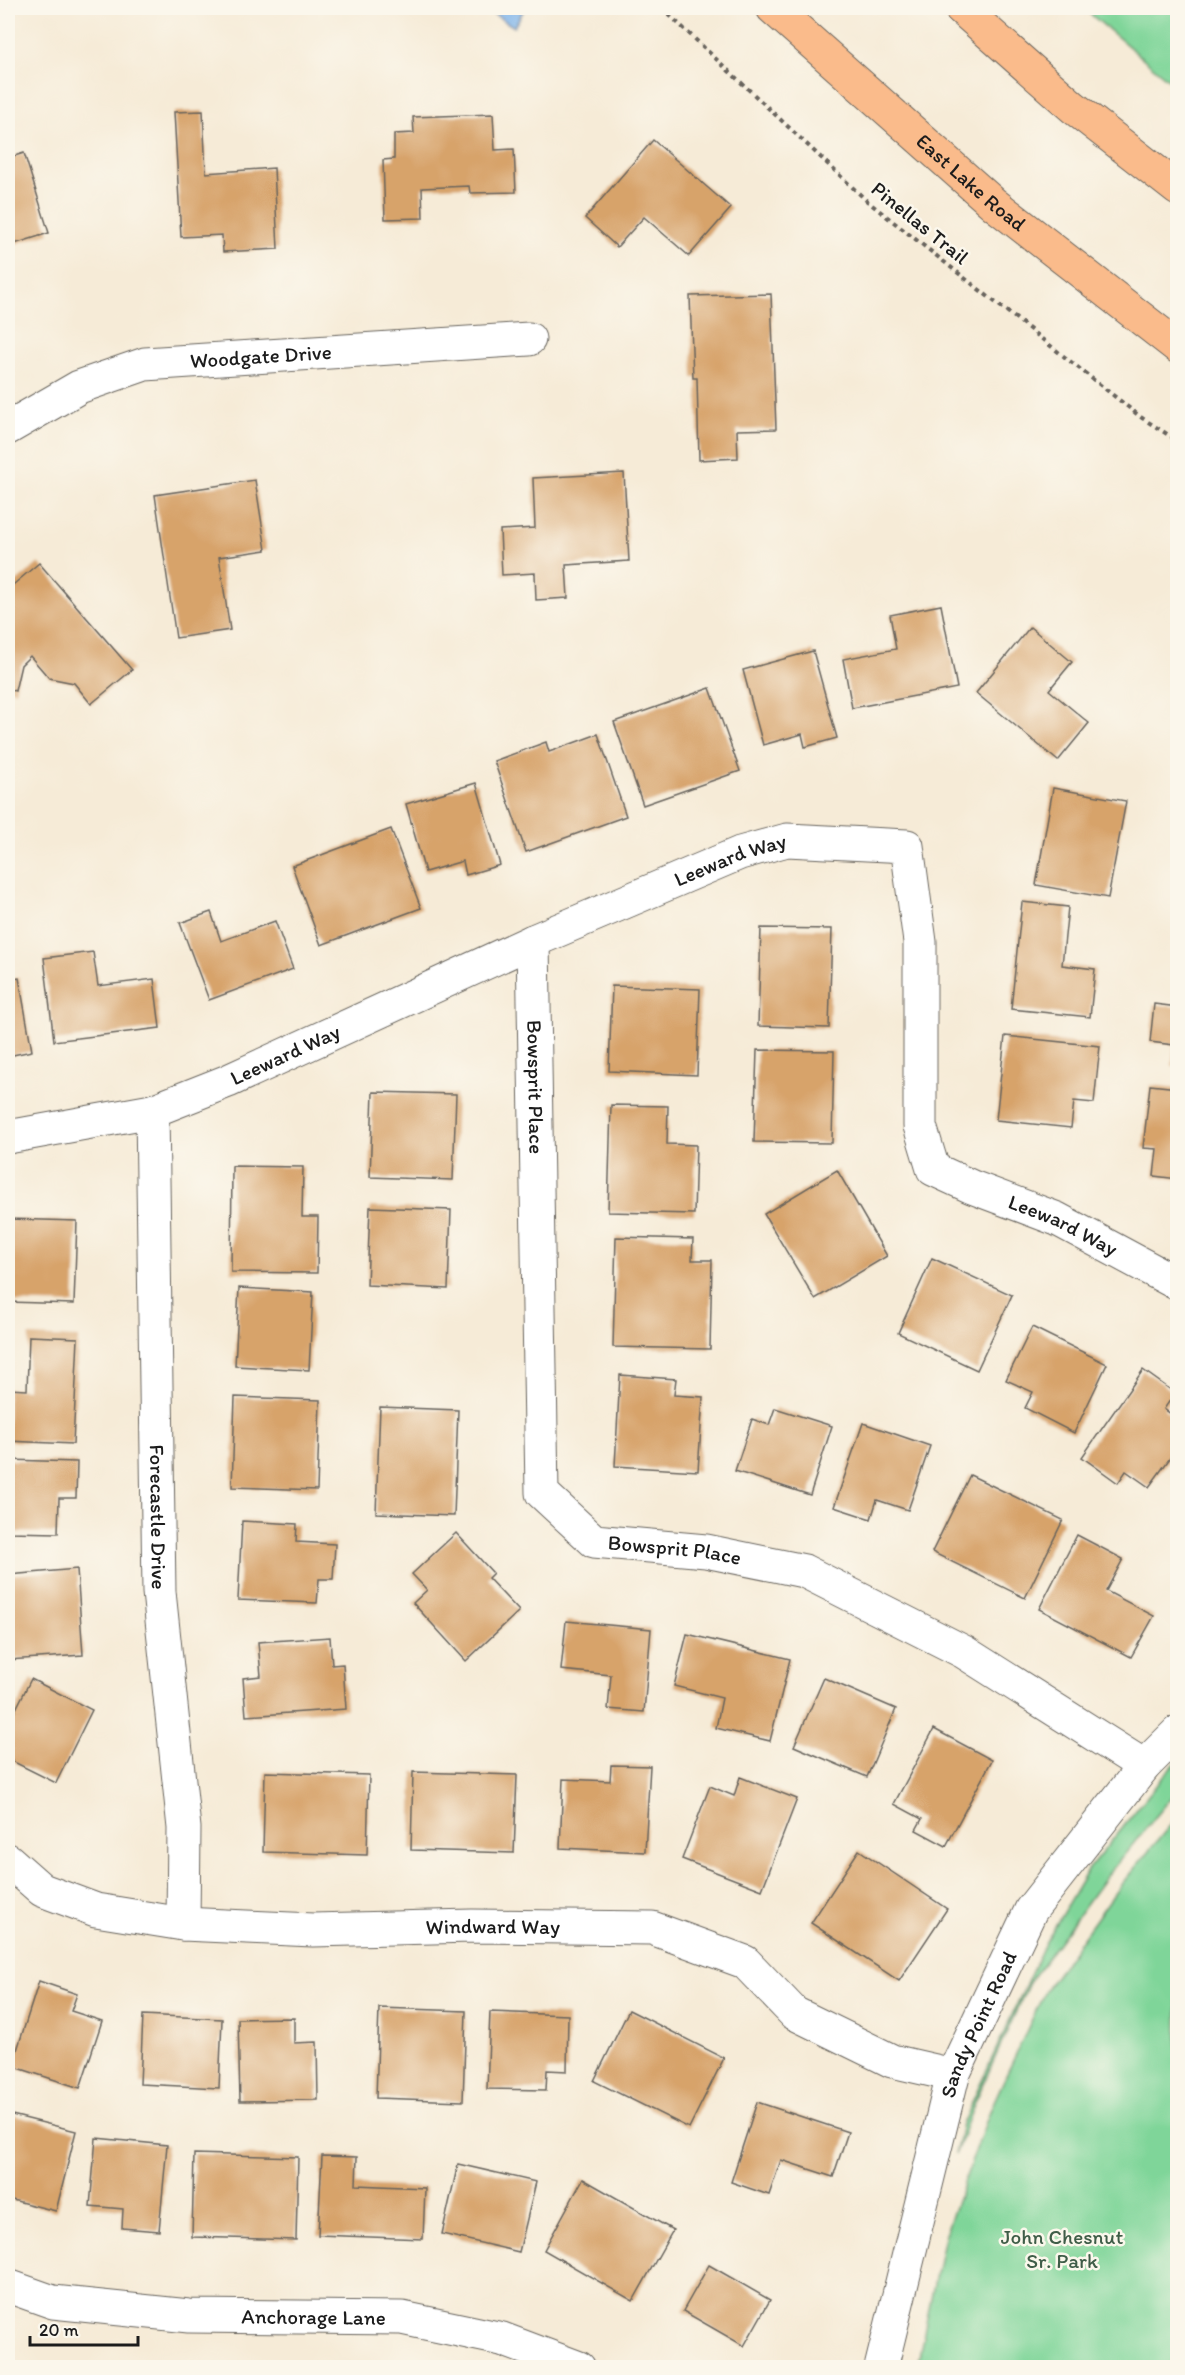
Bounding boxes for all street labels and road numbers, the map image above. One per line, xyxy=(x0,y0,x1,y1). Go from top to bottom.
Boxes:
street label: East Lake Road xyxy=(911,128,1032,236)
street label: Pinellas Trail xyxy=(867,176,974,269)
street label: Woodgate Drive xyxy=(189,339,333,373)
street label: Leeward Way xyxy=(670,828,789,892)
street label: Leeward Way xyxy=(226,1018,344,1090)
street label: Bowsprit Place xyxy=(522,1020,549,1154)
street label: Leeward Way xyxy=(1005,1189,1122,1261)
street label: Forecastle Drive xyxy=(145,1444,172,1590)
street label: Bowsprit Place xyxy=(607,1529,744,1570)
street label: Windward Way xyxy=(425,1913,560,1939)
street label: Sandy Point Road xyxy=(935,1946,1022,2100)
street label: Anchorage Lane xyxy=(241,2303,386,2330)

